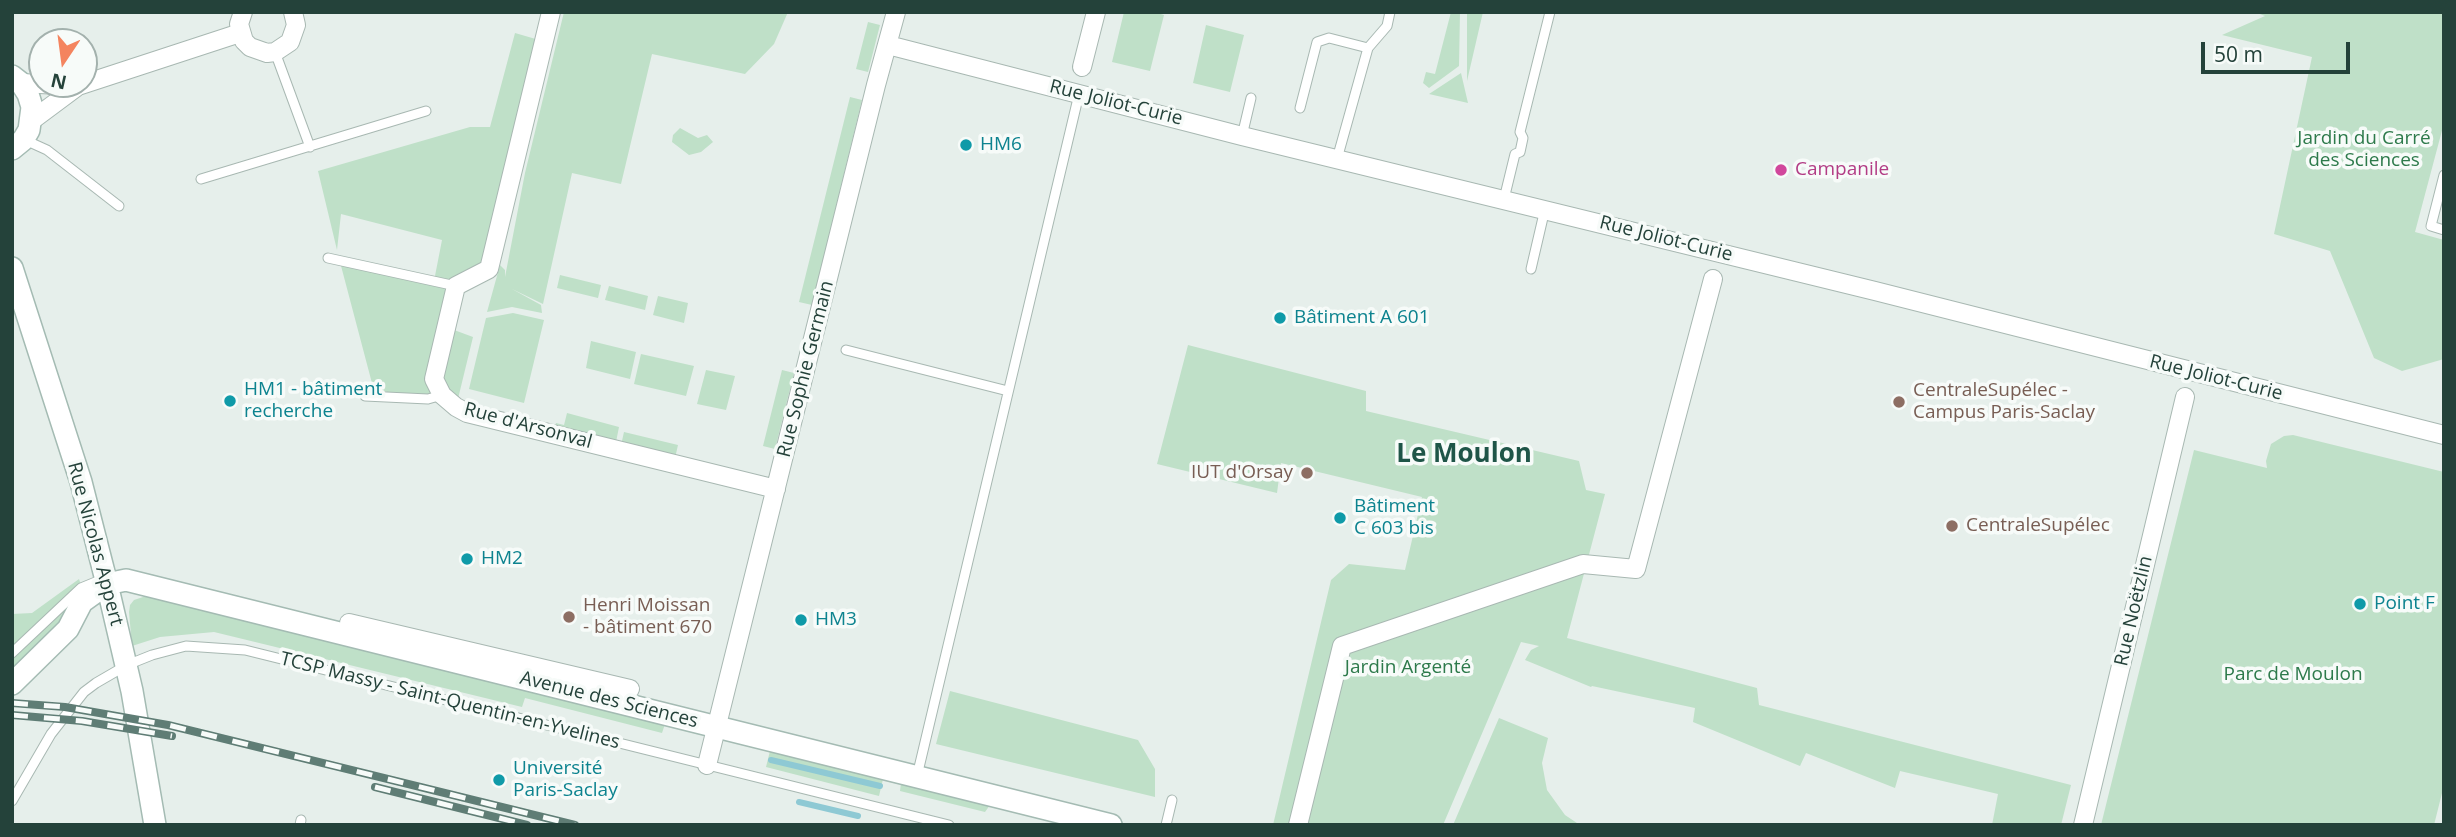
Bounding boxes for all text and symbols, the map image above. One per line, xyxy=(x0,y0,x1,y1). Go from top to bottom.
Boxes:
north arrow xyxy=(28,28,98,98)
scale bar xyxy=(2204,28,2353,72)
text: 50 m xyxy=(2214,40,2263,68)
text: N xyxy=(48,67,69,96)
street label: Rue Joliot-Curie xyxy=(1047,75,1185,131)
park label: Jardin du Carré des Sciences xyxy=(2297,128,2431,172)
place label: HM6 xyxy=(980,134,1022,156)
marker: HM6 xyxy=(958,137,974,153)
place label: Campanile xyxy=(1795,159,1889,181)
marker: Campanile xyxy=(1773,162,1789,178)
street label: Rue Joliot-Curie xyxy=(1597,211,1735,267)
street label: Rue Sophie Germain xyxy=(773,278,839,460)
place label: Bâtiment A 601 xyxy=(1294,307,1430,329)
marker: Bâtiment A 601 xyxy=(1272,310,1288,326)
street label: Rue Joliot-Curie xyxy=(2147,350,2285,406)
place label: HM1 - bâtiment recherche xyxy=(244,379,382,423)
place label: CentraleSupélec - Campus Paris-Saclay xyxy=(1913,380,2095,424)
marker: HM1 - bâtiment recherche xyxy=(222,393,238,409)
marker: CentraleSupélec - Campus Paris-Saclay xyxy=(1891,394,1907,410)
street label: Rue d'Arsonval xyxy=(462,398,594,454)
district label: Le Moulon xyxy=(1396,439,1532,471)
street label: Rue Nicolas Appert xyxy=(62,460,128,628)
place label: IUT d'Orsay xyxy=(1191,462,1293,484)
marker: IUT d'Orsay xyxy=(1299,465,1315,481)
place label: Bâtiment C 603 bis xyxy=(1354,496,1435,540)
marker: Bâtiment C 603 bis xyxy=(1332,510,1348,526)
place label: CentraleSupélec xyxy=(1966,515,2110,537)
marker: CentraleSupélec xyxy=(1944,518,1960,534)
place label: HM2 xyxy=(481,548,523,570)
marker: HM2 xyxy=(459,551,475,567)
street label: Rue Noëtzlin xyxy=(2110,554,2158,668)
place label: Point F xyxy=(2374,593,2435,615)
place label: Henri Moissan - bâtiment 670 xyxy=(583,595,712,639)
marker: Point F xyxy=(2352,596,2368,612)
marker: Henri Moissan - bâtiment 670 xyxy=(561,609,577,625)
place label: HM3 xyxy=(815,609,857,631)
marker: HM3 xyxy=(793,612,809,628)
street label: TCSP Massy - Saint-Quentin-en-Yvelines xyxy=(278,648,622,754)
park label: Jardin Argenté xyxy=(1345,657,1471,679)
park label: Parc de Moulon xyxy=(2223,664,2363,686)
street label: Avenue des Sciences xyxy=(518,667,700,733)
place label: Université Paris-Saclay xyxy=(513,758,618,802)
marker: Université Paris-Saclay xyxy=(491,772,507,788)

